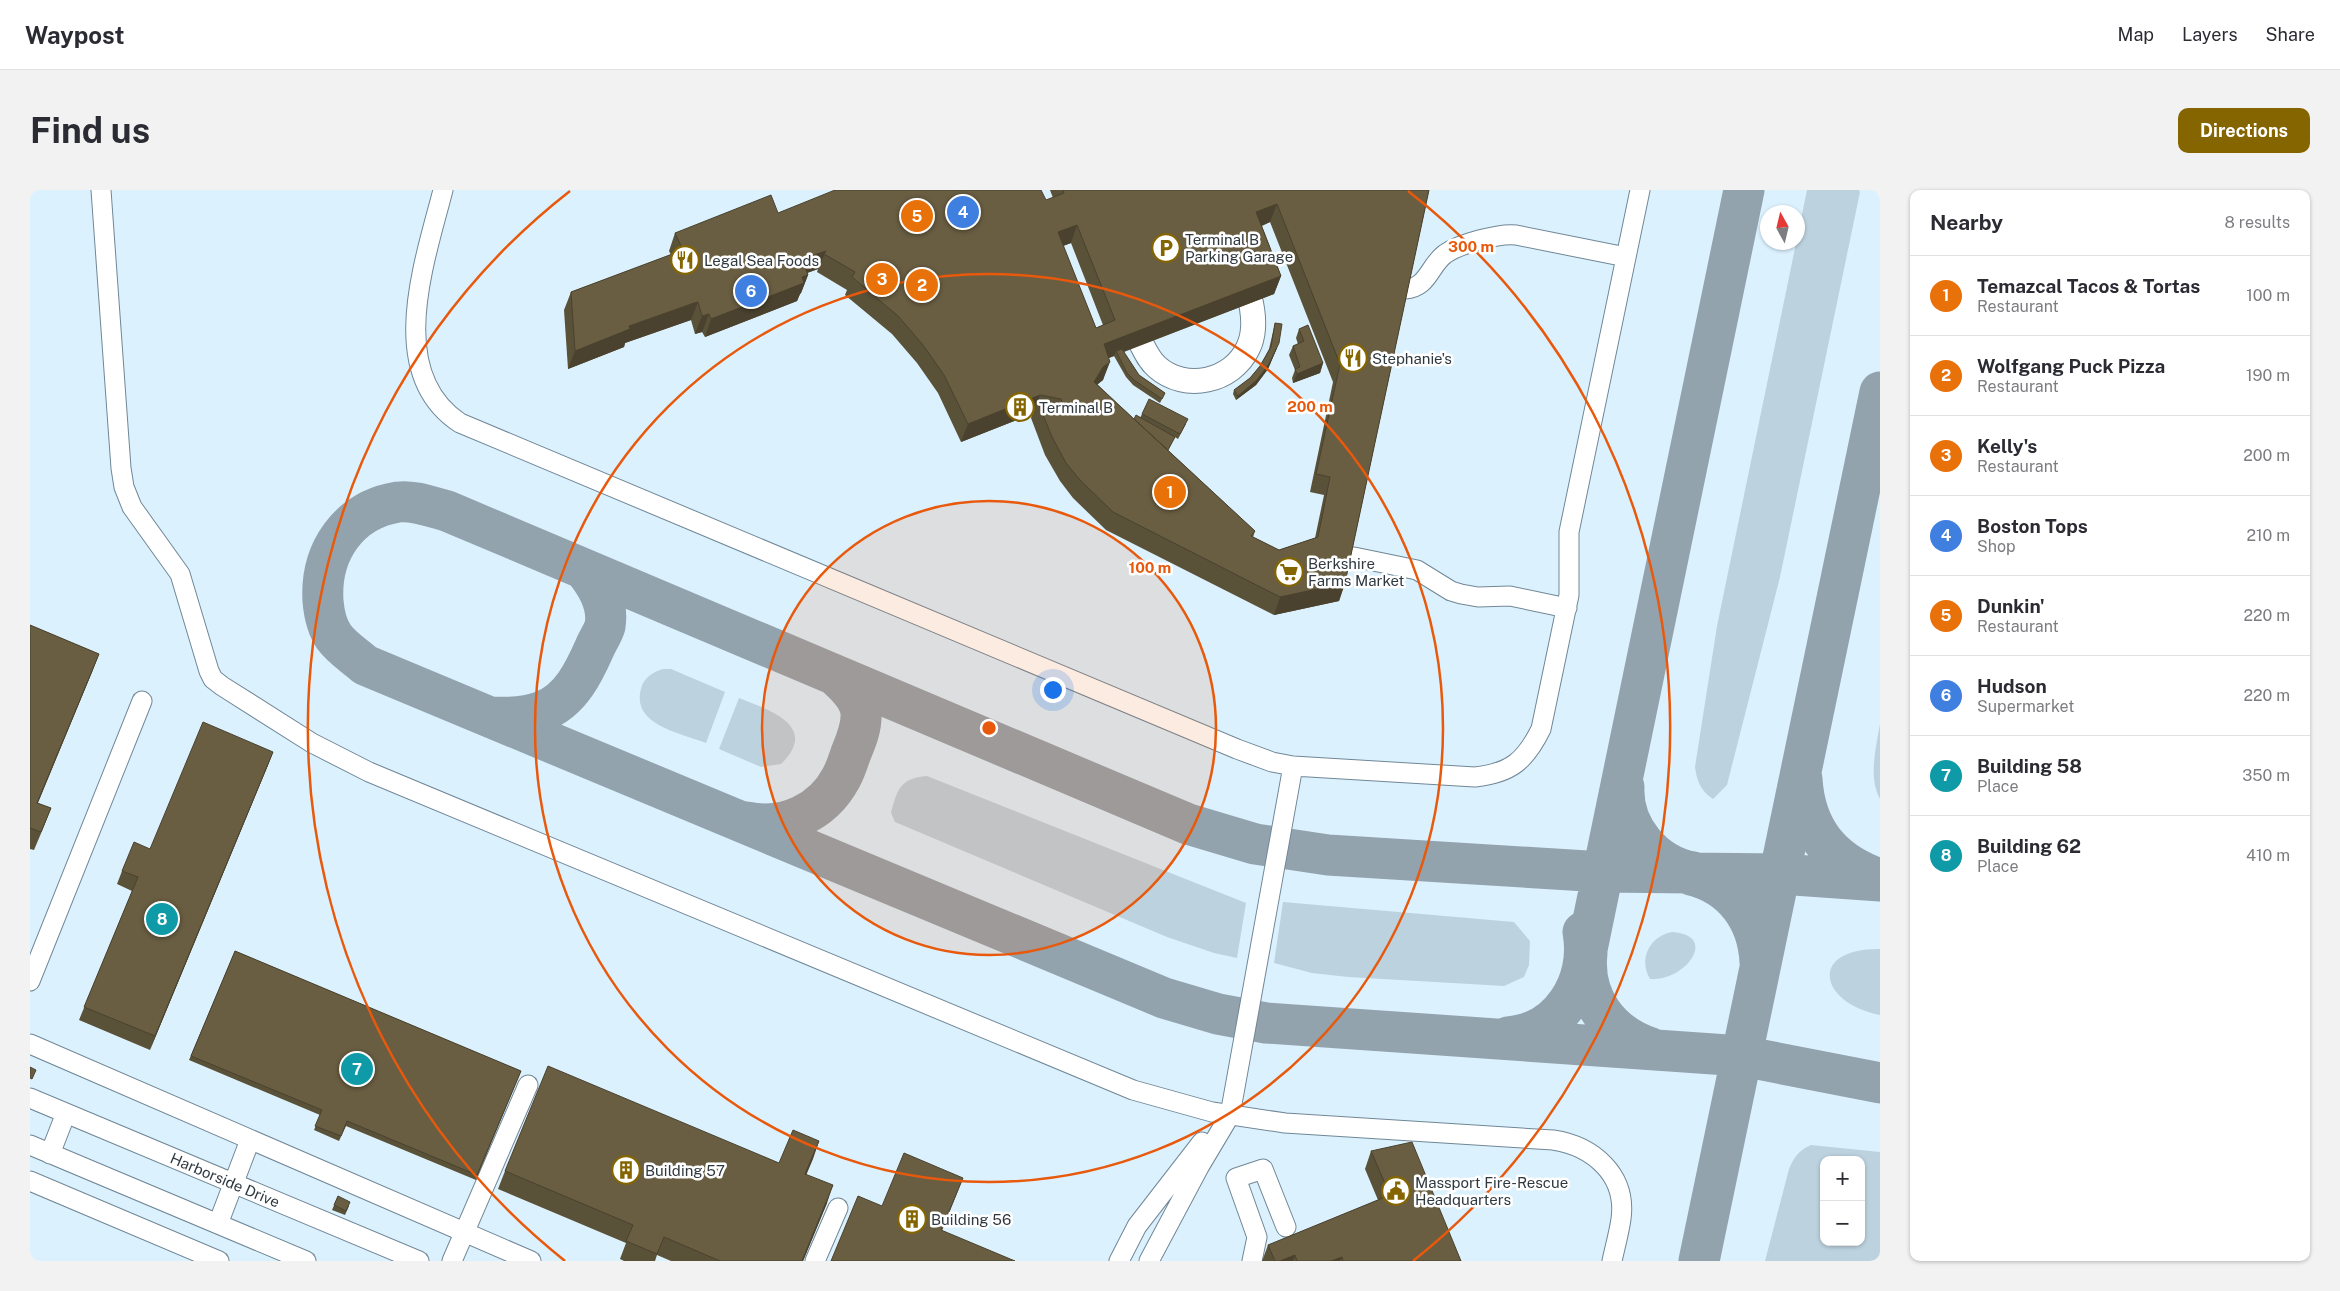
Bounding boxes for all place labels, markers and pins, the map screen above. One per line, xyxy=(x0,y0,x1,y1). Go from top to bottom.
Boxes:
pin: 4 xyxy=(947,193,979,231)
pin: 5 xyxy=(901,197,933,235)
place label: Terminal B Parking Garage xyxy=(1185,231,1293,265)
parking icon: Terminal B Parking Garage xyxy=(1151,233,1181,263)
restaurant icon: Legal Sea Foods xyxy=(670,245,700,275)
place label: Legal Sea Foods xyxy=(704,252,819,269)
pin: 3 xyxy=(866,260,898,298)
pin: 2 xyxy=(906,266,938,304)
pin: 6 xyxy=(735,272,767,310)
restaurant icon: Stephanie's xyxy=(1338,343,1368,373)
place label: Stephanie's xyxy=(1372,350,1452,367)
building icon: Terminal B xyxy=(1005,392,1035,422)
place label: Terminal B xyxy=(1039,399,1113,416)
pin: 1 xyxy=(1154,473,1186,511)
place label: Berkshire Farms Market xyxy=(1308,555,1405,589)
supermarket icon: Berkshire Farms Market xyxy=(1274,557,1304,587)
centre of rings xyxy=(980,719,998,737)
pin: 8 xyxy=(146,900,178,938)
pin: 7 xyxy=(341,1050,373,1088)
building icon: Building 57 xyxy=(611,1155,641,1185)
place label: Building 57 xyxy=(645,1162,725,1179)
place label: Massport Fire-Rescue Headquarters xyxy=(1415,1174,1568,1208)
public building icon: Massport Fire-Rescue Headquarters xyxy=(1381,1176,1411,1206)
building icon: Building 56 xyxy=(897,1204,927,1234)
place label: Building 56 xyxy=(931,1211,1011,1228)

